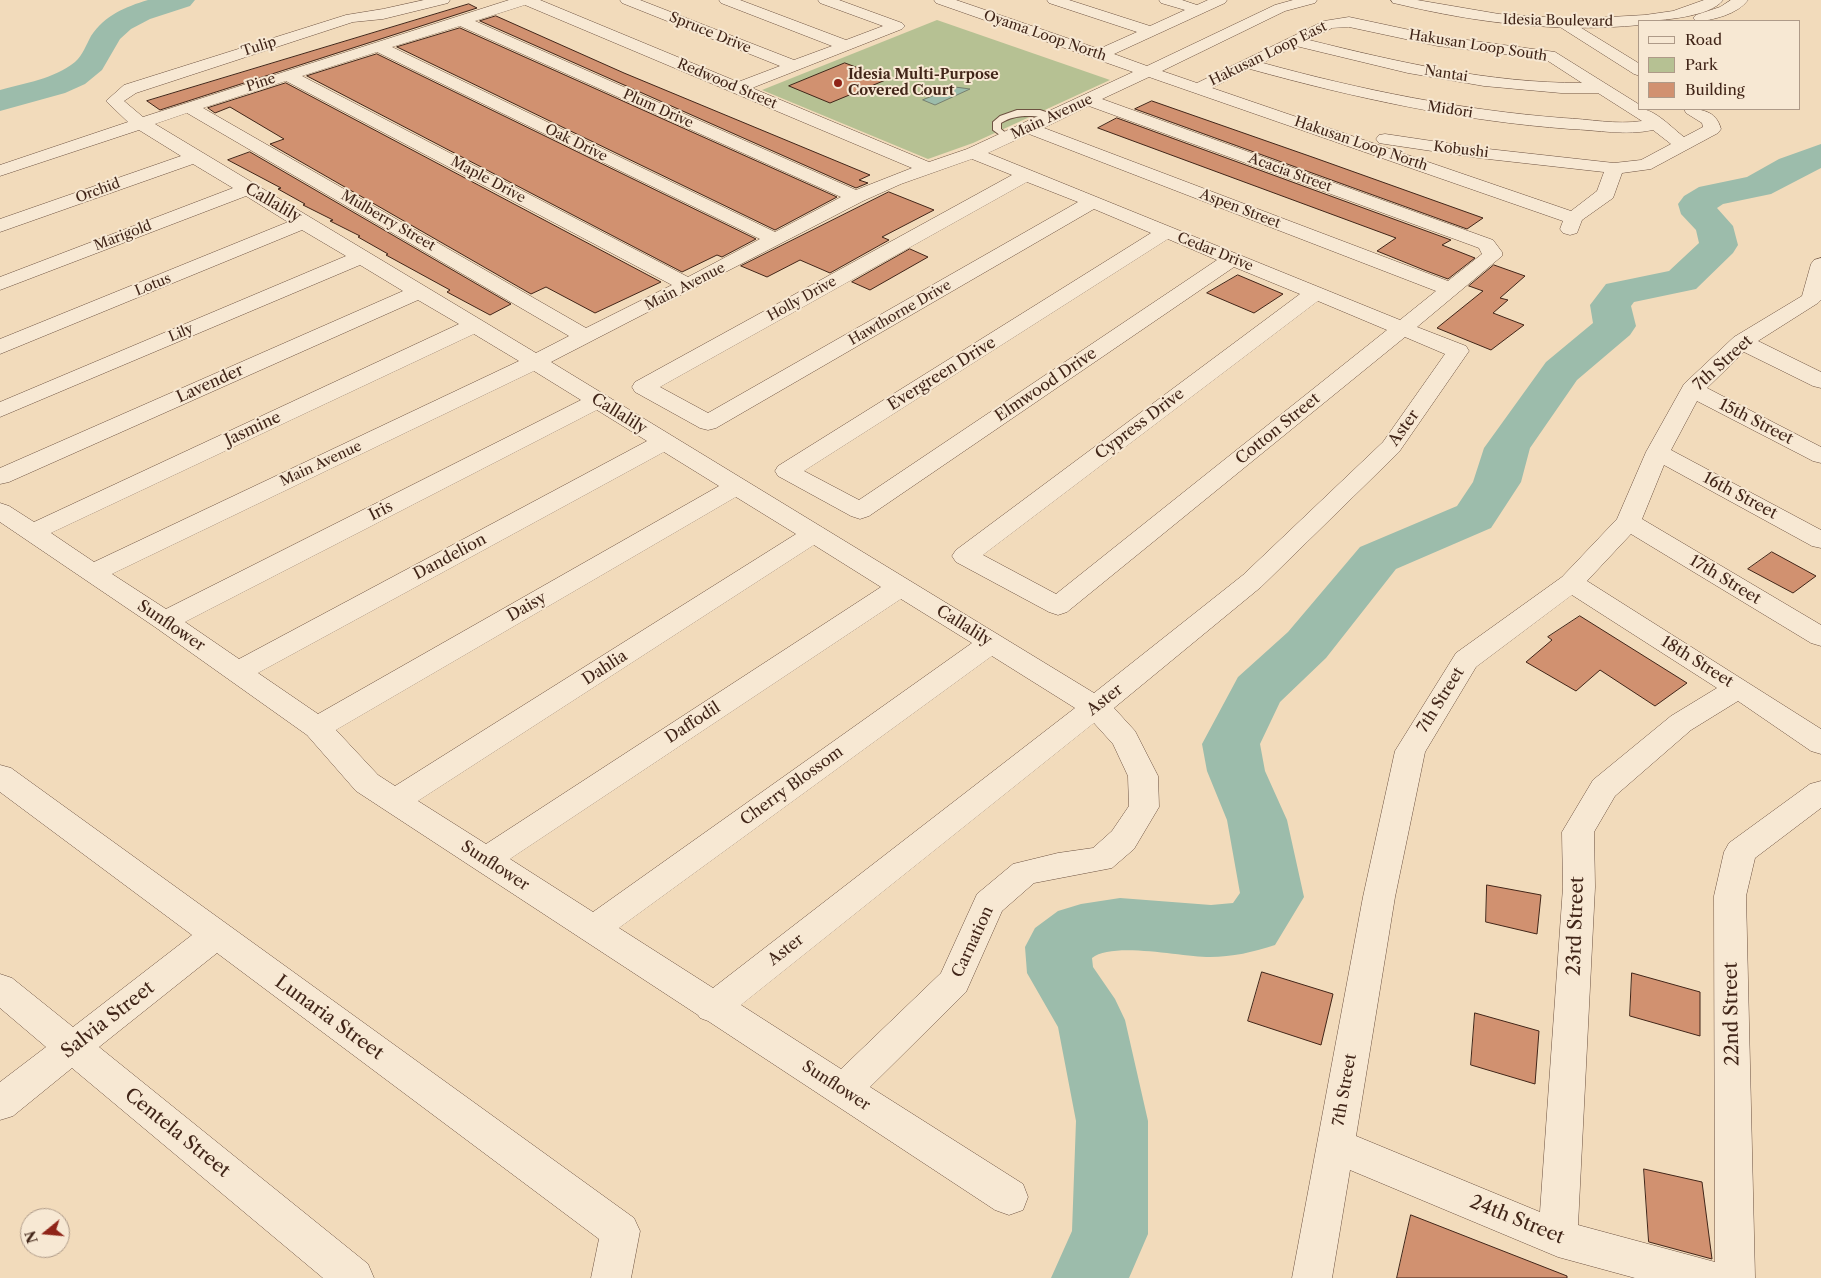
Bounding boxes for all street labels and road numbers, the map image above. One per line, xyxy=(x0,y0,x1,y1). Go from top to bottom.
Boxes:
street label: Oyama Loop North xyxy=(981,7,1109,65)
street label: Spruce Drive xyxy=(667,9,753,57)
street label: Idesia Boulevard xyxy=(1503,12,1613,30)
street label: Hakusan Loop East xyxy=(1206,18,1330,90)
street label: Hakusan Loop South xyxy=(1408,27,1548,65)
street label: Tulip xyxy=(239,33,279,61)
street label: Redwood Street xyxy=(675,55,779,113)
street label: Nantai xyxy=(1423,62,1469,86)
street label: Pine xyxy=(244,70,278,96)
street label: Plum Drive xyxy=(620,86,696,132)
street label: Main Avenue xyxy=(1009,91,1095,143)
street label: Midori xyxy=(1426,98,1474,122)
street label: Hakusan Loop North xyxy=(1292,113,1430,175)
street label: Oak Drive xyxy=(542,121,610,165)
street label: Kobushi xyxy=(1433,138,1489,162)
street label: Acacia Street xyxy=(1246,150,1334,196)
street label: Maple Drive xyxy=(448,153,528,207)
street label: Orchid xyxy=(73,175,123,207)
street label: Callalily xyxy=(241,179,305,227)
street label: Aspen Street xyxy=(1197,186,1283,232)
street label: Mulberry Street xyxy=(338,187,438,255)
street label: Marigold xyxy=(92,217,154,255)
street label: Cedar Drive xyxy=(1175,229,1255,275)
street label: Main Avenue xyxy=(642,260,728,314)
street label: Lotus xyxy=(133,270,173,300)
street label: Holly Drive xyxy=(765,273,839,325)
street label: Hawthorne Drive xyxy=(846,277,954,349)
street label: Lily xyxy=(166,320,196,346)
street label: 7th Street xyxy=(1689,331,1757,395)
street label: Evergreen Drive xyxy=(885,333,999,415)
street label: Elmwood Drive xyxy=(992,344,1100,426)
street label: Lavender xyxy=(174,361,246,407)
street label: Cypress Drive xyxy=(1092,384,1188,464)
street label: Callalily xyxy=(588,389,650,439)
street label: Cotton Street xyxy=(1232,389,1324,469)
street label: 15th Street xyxy=(1716,395,1796,449)
street label: Aster xyxy=(1384,406,1424,450)
street label: Jasmine xyxy=(222,408,284,450)
street label: Main Avenue xyxy=(278,438,364,490)
street label: 16th Street xyxy=(1700,468,1780,524)
street label: Iris xyxy=(366,497,396,525)
street label: Dandelion xyxy=(410,530,490,584)
street label: 17th Street xyxy=(1686,551,1764,609)
street label: Daisy xyxy=(504,588,550,626)
street label: Sunflower xyxy=(134,596,208,656)
street label: Callalily xyxy=(933,601,995,651)
street label: 18th Street xyxy=(1657,632,1737,692)
street label: Dahlia xyxy=(579,646,631,690)
street label: 7th Street xyxy=(1413,664,1469,736)
street label: Aster xyxy=(1083,680,1127,720)
street label: Daffodil xyxy=(662,698,724,748)
street label: Cherry Blossom xyxy=(737,742,847,830)
street label: Sunflower xyxy=(457,837,533,895)
street label: 23rd Street xyxy=(1563,876,1589,976)
street label: Carnation xyxy=(948,903,998,981)
street label: Aster xyxy=(764,930,808,970)
street label: 22nd Street xyxy=(1720,962,1744,1066)
street label: Lunaria Street xyxy=(270,971,388,1065)
street label: Salvia Street xyxy=(57,977,159,1063)
street label: 7th Street xyxy=(1329,1052,1361,1128)
street label: Sunflower xyxy=(798,1057,874,1115)
street label: Centela Street xyxy=(120,1084,234,1182)
street label: 24th Street xyxy=(1467,1191,1567,1249)

